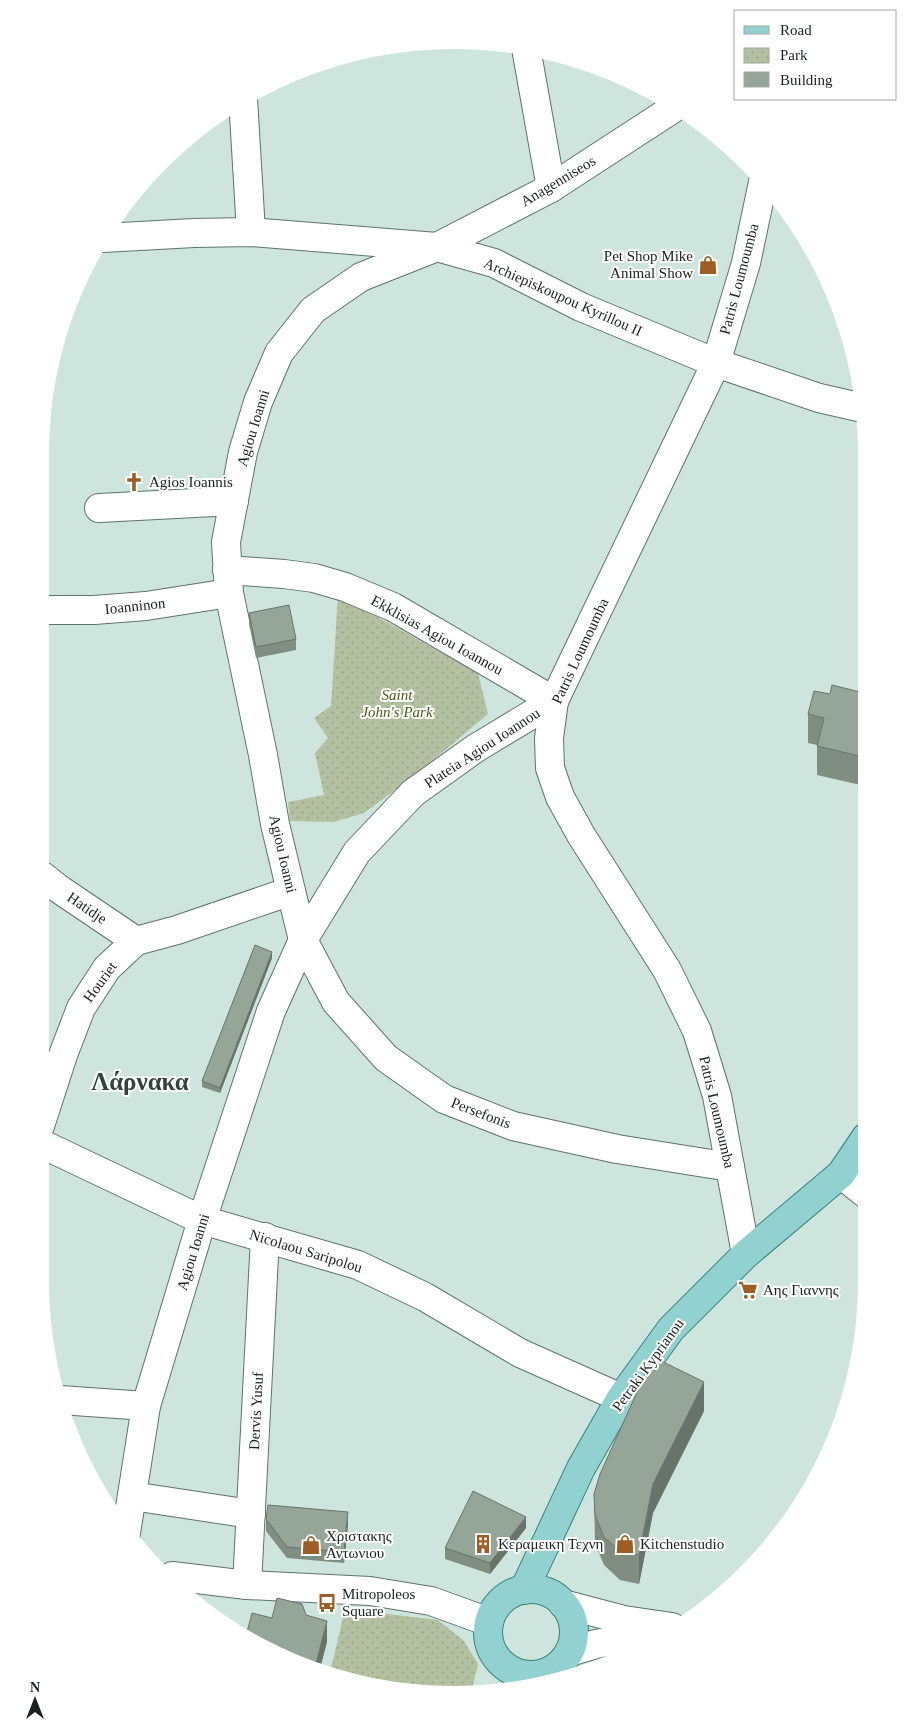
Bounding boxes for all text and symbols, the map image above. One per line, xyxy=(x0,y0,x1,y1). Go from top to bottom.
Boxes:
legend xyxy=(734,10,897,100)
text: Road xyxy=(780,22,812,38)
text: Park xyxy=(780,47,808,63)
text: Building xyxy=(780,72,833,88)
street label: Anagenniseos xyxy=(518,152,598,210)
street label: Patris Loumoumba xyxy=(716,221,762,336)
place label: Pet Shop Mike Animal Show xyxy=(604,248,693,281)
shop icon: Pet Shop Mike Animal Show xyxy=(697,254,719,276)
street label: Archiepiskoupou Kyrillou II xyxy=(481,255,645,339)
street label: Agiou Ioanni xyxy=(234,388,272,468)
church icon: Agios Ioannis xyxy=(123,471,145,493)
place label: Agios Ioannis xyxy=(149,474,233,490)
street label: Ekklisias Agiou Ioannou xyxy=(368,592,506,678)
street label: Ioanninon xyxy=(104,595,167,617)
street label: Patris Loumoumba xyxy=(549,595,612,706)
park label: Saint John's Park xyxy=(361,687,433,720)
street label: Plateia Agiou Ioannou xyxy=(421,704,543,791)
street label: Agiou Ioanni xyxy=(266,813,300,895)
street label: Hatidje xyxy=(64,889,110,927)
street label: Houriet xyxy=(80,958,120,1005)
street label: Patris Loumoumba xyxy=(696,1054,738,1170)
district label: Λάρνακα xyxy=(91,1068,189,1095)
street label: Persefonis xyxy=(449,1094,513,1132)
street label: Agiou Ioanni xyxy=(174,1212,212,1292)
street label: Nicolaou Saripolou xyxy=(248,1226,365,1276)
supermarket icon: Αης Γιαννης xyxy=(737,1279,759,1301)
place label: Αης Γιαννης xyxy=(763,1282,839,1298)
street label: Petraki Kyprianou xyxy=(609,1315,687,1414)
street label: Dervis Yusuf xyxy=(246,1372,266,1450)
place label: Χριστακης Αντωνιου xyxy=(326,1528,392,1561)
building icon: Κεραμεικη Τεχνη xyxy=(472,1533,494,1555)
shop icon: Kitchenstudio xyxy=(614,1533,636,1555)
shop icon: Χριστακης Αντωνιου xyxy=(300,1534,322,1556)
place label: Κεραμεικη Τεχνη xyxy=(498,1536,604,1552)
place label: Kitchenstudio xyxy=(640,1536,724,1552)
place label: Mitropoleos Square xyxy=(342,1586,415,1619)
bus stop icon: Mitropoleos Square xyxy=(316,1592,338,1614)
north arrow xyxy=(10,1675,60,1725)
text: N xyxy=(30,1680,40,1695)

